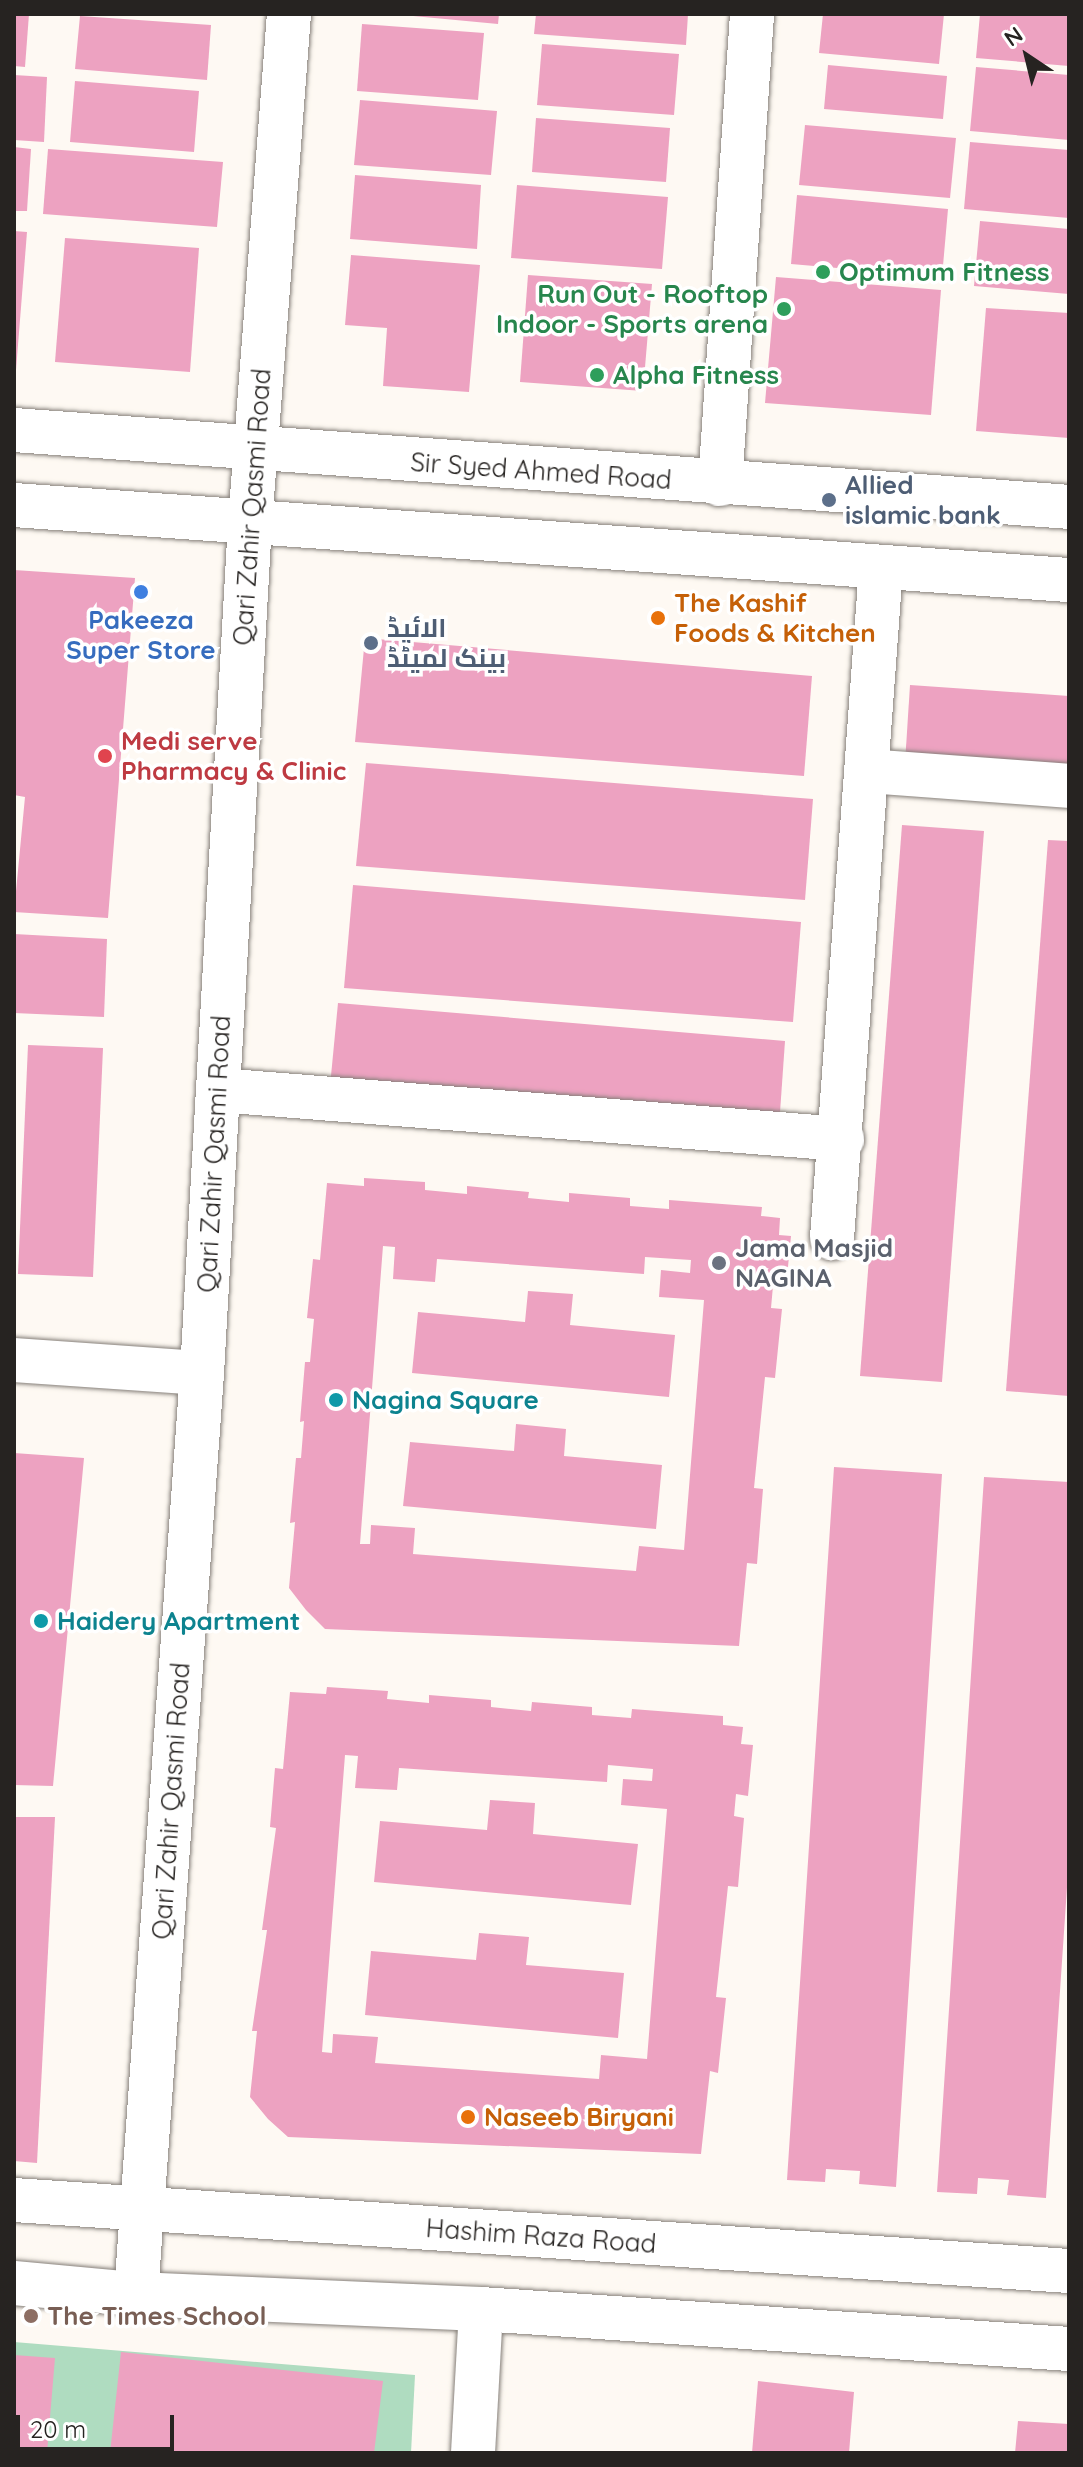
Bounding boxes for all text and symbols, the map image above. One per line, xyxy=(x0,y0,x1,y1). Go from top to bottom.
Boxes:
north arrow xyxy=(987,16,1067,96)
text: N xyxy=(999,20,1028,52)
place label: Optimum Fitness xyxy=(839,256,1050,288)
marker: Optimum Fitness xyxy=(814,263,832,281)
place label: Run Out - Rooftop Indoor - Sports arena xyxy=(496,278,768,340)
marker: Run Out - Rooftop Indoor - Sports arena xyxy=(775,300,793,318)
place label: Alpha Fitness xyxy=(613,359,779,391)
marker: Alpha Fitness xyxy=(588,366,606,384)
street label: Qari Zahir Qasmi Road xyxy=(227,368,277,646)
street label: Sir Syed Ahmed Road xyxy=(410,446,672,496)
place label: Allied islamic bank xyxy=(845,469,1001,530)
marker: Allied islamic bank xyxy=(820,491,838,509)
marker: Pakeeza Super Store xyxy=(132,583,150,601)
place label: The Kashif Foods & Kitchen xyxy=(674,587,876,648)
place label: Pakeeza Super Store xyxy=(66,604,216,666)
marker: The Kashif Foods & Kitchen xyxy=(649,609,667,627)
place label: الائیڈ بینک لمیٹڈ xyxy=(387,612,506,674)
marker: الائیڈ بینک لمیٹڈ xyxy=(362,634,380,652)
place label: Medi serve Pharmacy & Clinic xyxy=(121,725,346,786)
marker: Medi serve Pharmacy & Clinic xyxy=(96,747,114,765)
street label: Qari Zahir Qasmi Road xyxy=(191,1015,237,1293)
place label: Jama Masjid NAGINA xyxy=(735,1232,893,1294)
marker: Jama Masjid NAGINA xyxy=(710,1254,728,1272)
place label: Nagina Square xyxy=(352,1384,539,1416)
marker: Nagina Square xyxy=(327,1391,345,1409)
place label: Haidery Apartment xyxy=(57,1605,300,1637)
marker: Haidery Apartment xyxy=(32,1612,50,1630)
street label: Qari Zahir Qasmi Road xyxy=(146,1662,196,1940)
place label: Naseeb Biryani xyxy=(484,2101,674,2133)
marker: Naseeb Biryani xyxy=(459,2108,477,2126)
street label: Hashim Raza Road xyxy=(425,2212,657,2260)
place label: The Times School xyxy=(47,2300,266,2332)
marker: The Times School xyxy=(22,2307,40,2325)
scale bar xyxy=(20,2399,178,2449)
text: 20 m xyxy=(30,2414,86,2444)

